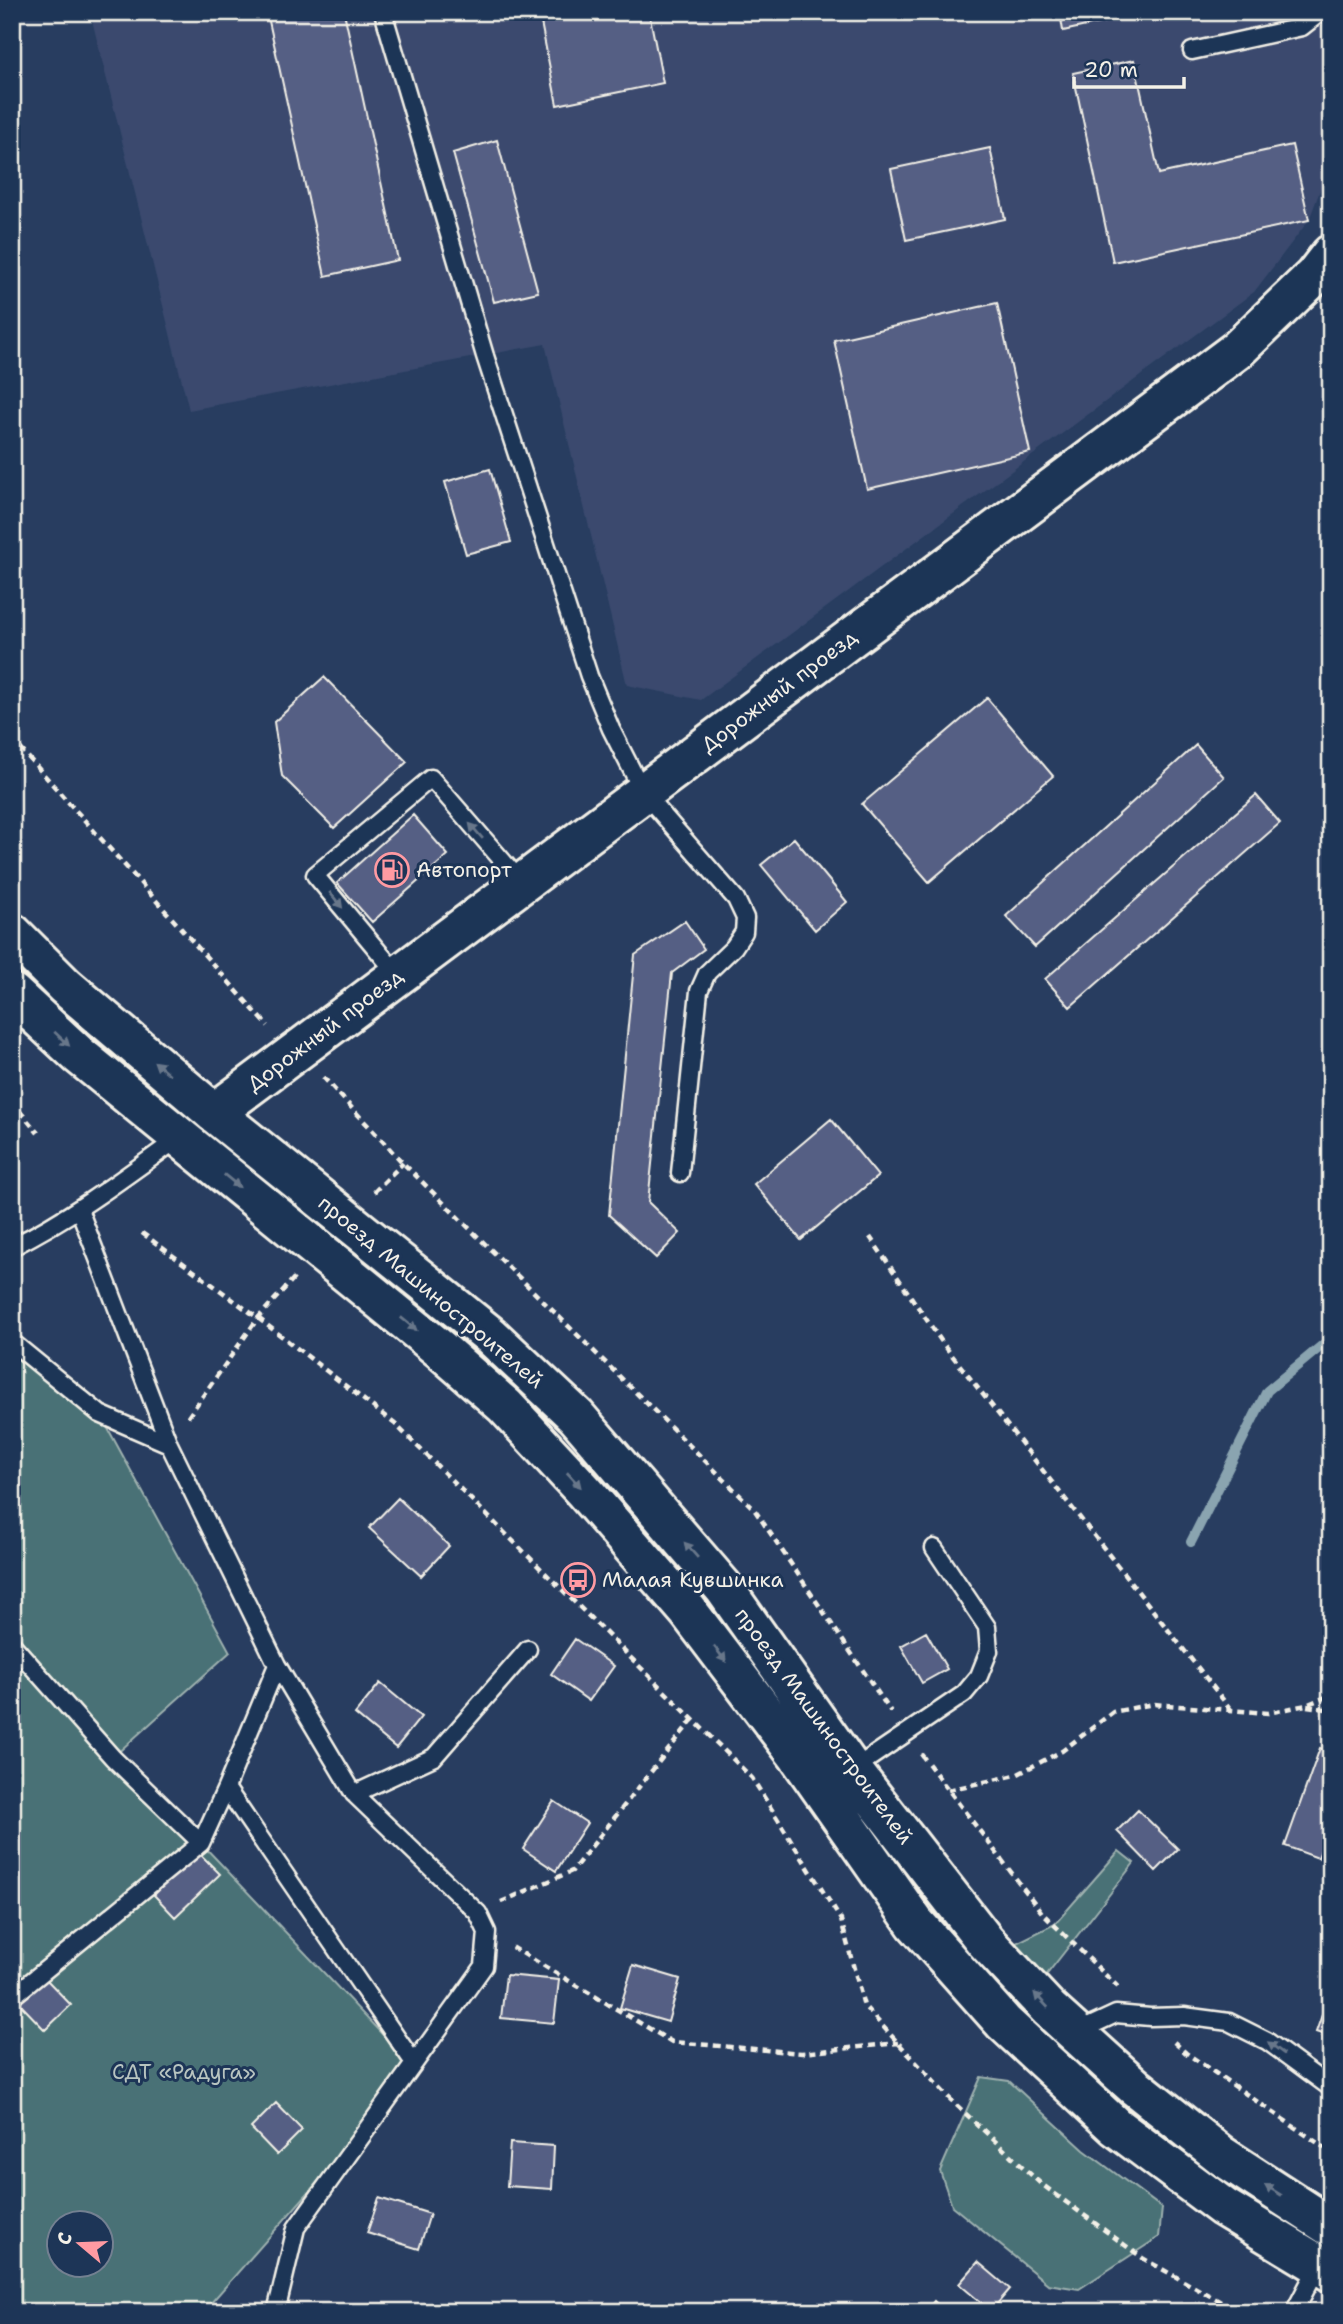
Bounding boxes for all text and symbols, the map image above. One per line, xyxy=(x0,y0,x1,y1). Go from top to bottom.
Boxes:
scale bar xyxy=(1074,46,1184,90)
text: 20 m xyxy=(1084,56,1138,84)
street label: Дорожный проезд xyxy=(695,623,863,759)
one-way arrow xyxy=(468,822,484,840)
fuel station icon: Автопорт xyxy=(373,851,411,889)
place label: Автопорт xyxy=(416,856,512,884)
one-way arrow xyxy=(328,891,343,908)
street label: Дорожный проезд xyxy=(241,962,409,1098)
one-way arrow xyxy=(53,1031,70,1047)
one-way arrow xyxy=(154,1061,171,1076)
one-way arrow xyxy=(223,1173,241,1188)
street label: проезд Машиностроителей xyxy=(312,1189,550,1395)
one-way arrow xyxy=(400,1316,418,1331)
one-way arrow xyxy=(565,1471,581,1488)
one-way arrow xyxy=(683,1541,699,1559)
bus stop icon: Малая Кувшинка xyxy=(559,1561,597,1599)
place label: Малая Кувшинка xyxy=(602,1566,783,1594)
street label: проезд Машиностроителей xyxy=(729,1602,920,1850)
one-way arrow xyxy=(713,1645,728,1663)
one-way arrow xyxy=(1033,1992,1049,2009)
one-way arrow xyxy=(1267,2041,1285,2055)
park label: СДТ «Радуга» xyxy=(112,2058,256,2086)
one-way arrow xyxy=(1263,2184,1283,2197)
north arrow xyxy=(46,2208,116,2278)
text: С xyxy=(51,2229,78,2248)

